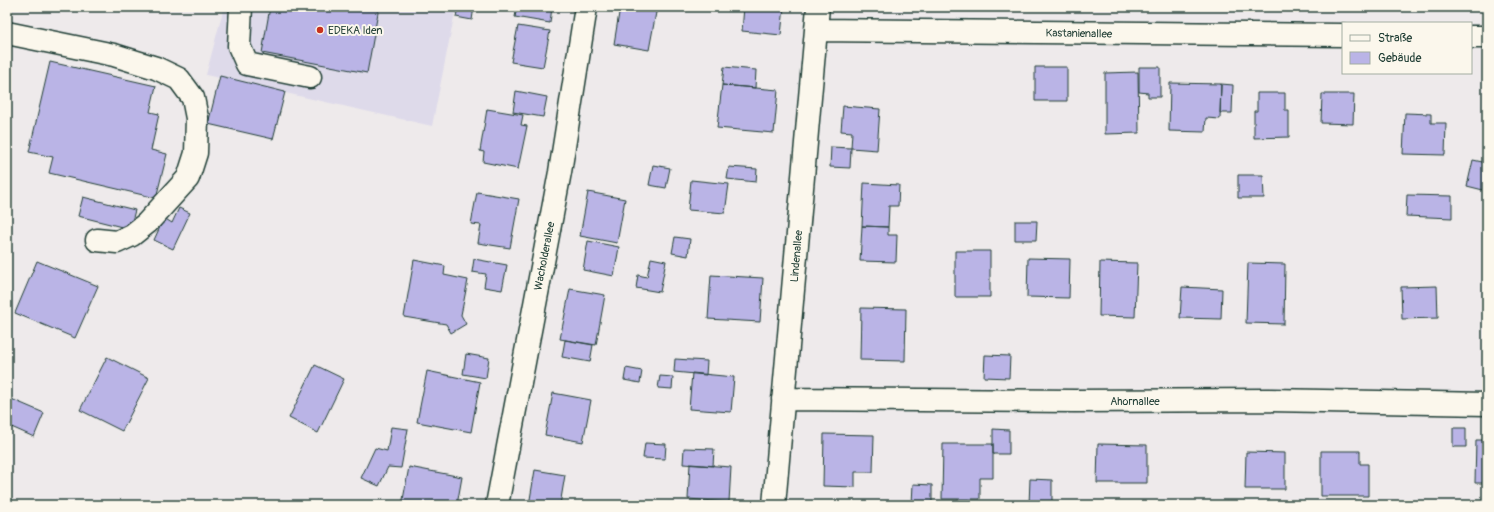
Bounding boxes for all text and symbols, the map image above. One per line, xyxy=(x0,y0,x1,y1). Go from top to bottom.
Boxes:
legend xyxy=(1342,22,1472,74)
place label: EDEKA Iden xyxy=(328,24,383,37)
marker: EDEKA Iden xyxy=(315,25,325,35)
street label: Kastanienallee xyxy=(1046,26,1113,41)
text: Straße xyxy=(1378,31,1412,46)
text: Gebäude xyxy=(1378,51,1422,66)
street label: Wacholderallee xyxy=(531,220,558,292)
street label: Lindenallee xyxy=(788,229,805,283)
street label: Ahornallee xyxy=(1110,395,1160,408)

